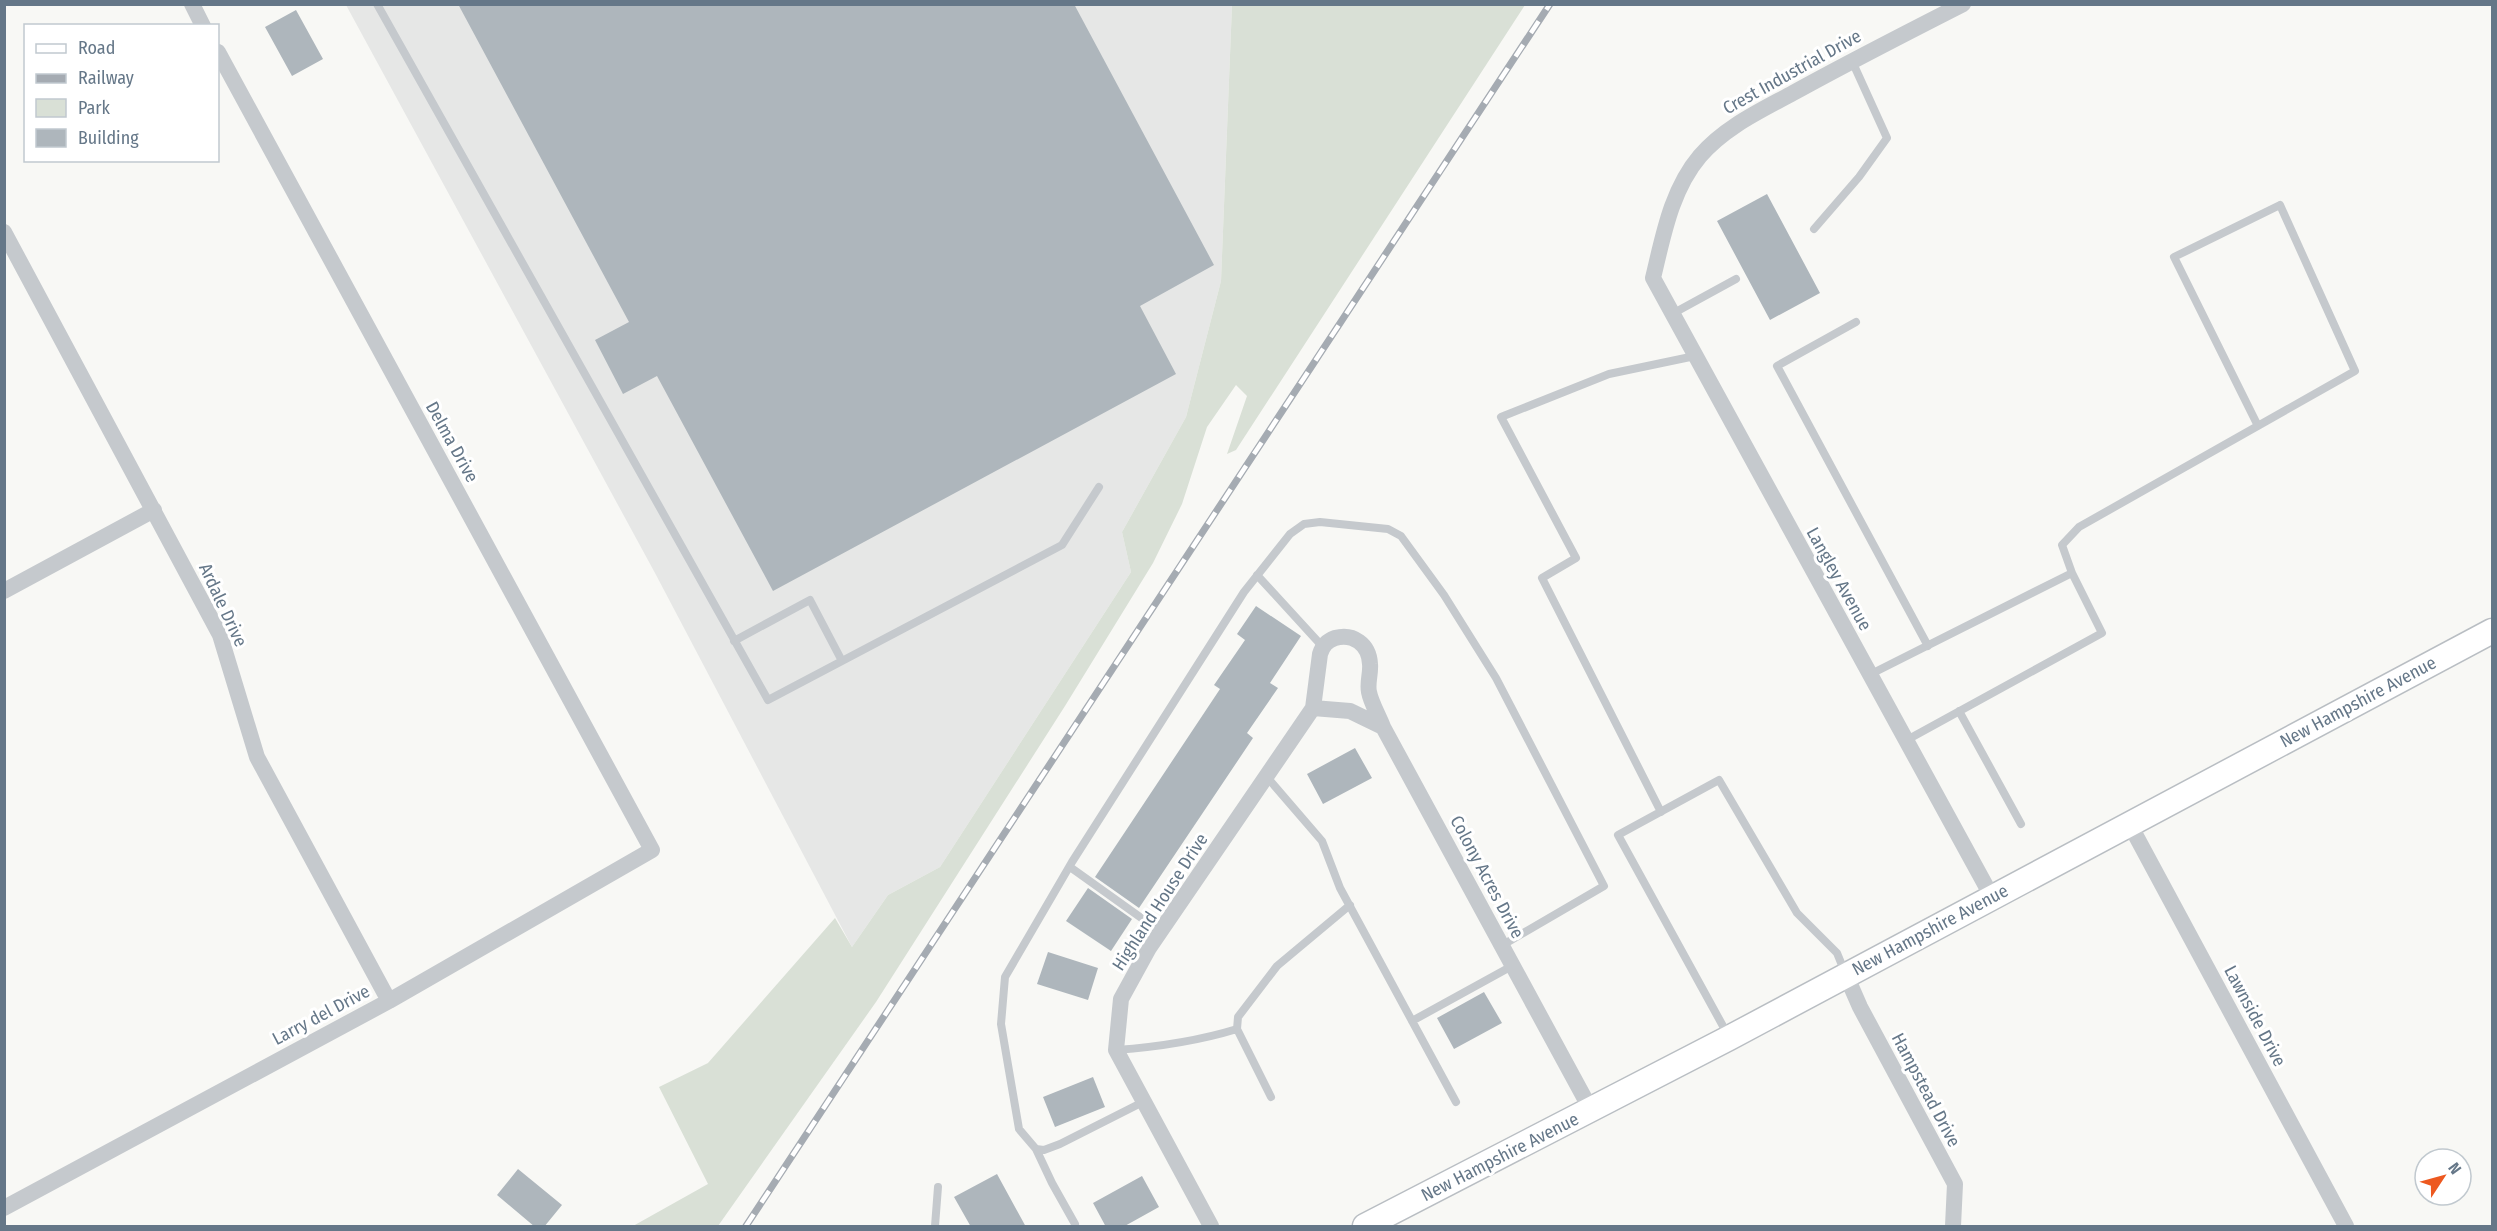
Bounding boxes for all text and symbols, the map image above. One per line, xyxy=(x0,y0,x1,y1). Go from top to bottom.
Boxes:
legend xyxy=(24,24,219,162)
street label: Crest Industrial Drive xyxy=(1719,25,1865,119)
text: Road xyxy=(78,37,115,59)
text: Railway xyxy=(78,67,134,89)
text: Park xyxy=(78,97,111,119)
text: Building xyxy=(78,127,139,149)
street label: Delma Drive xyxy=(421,398,483,486)
street label: Langley Avenue xyxy=(1802,524,1876,634)
street label: Ardale Drive xyxy=(194,560,252,650)
street label: New Hampshire Avenue xyxy=(2276,651,2440,752)
street label: Colony Acres Drive xyxy=(1445,812,1529,942)
street label: Highland House Drive xyxy=(1107,829,1213,975)
street label: New Hampshire Avenue xyxy=(1848,879,2012,980)
street label: Lawnside Drive xyxy=(2219,962,2291,1070)
street label: Larry del Drive xyxy=(269,980,374,1050)
street label: Hampstead Drive xyxy=(1887,1029,1965,1151)
street label: New Hampshire Avenue xyxy=(1418,1108,1582,1206)
north arrow xyxy=(2413,1147,2473,1207)
text: N xyxy=(2444,1159,2465,1178)

